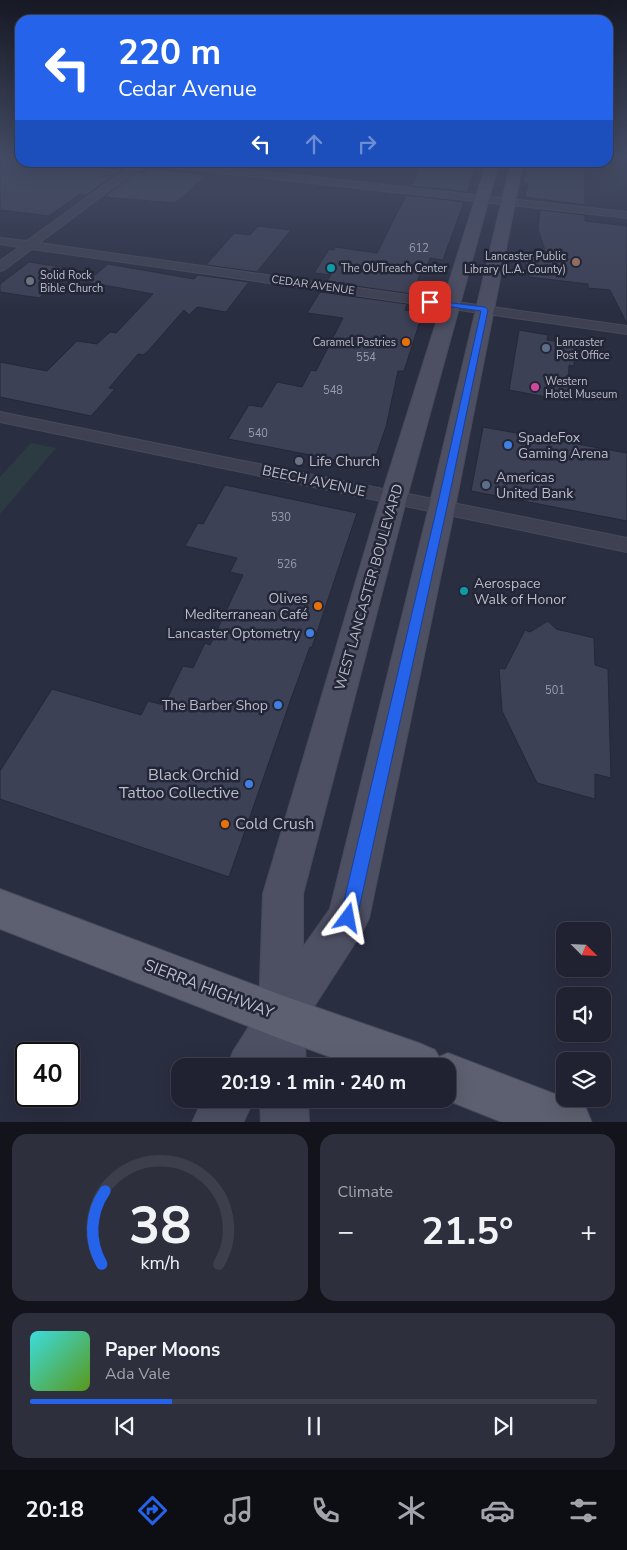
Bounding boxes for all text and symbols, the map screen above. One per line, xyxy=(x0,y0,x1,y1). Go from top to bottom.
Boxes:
text: 220 m xyxy=(118,29,221,76)
icon: left xyxy=(35,35,100,100)
text: Cedar Avenue xyxy=(118,74,257,104)
icon: left xyxy=(247,130,275,158)
icon: ahead xyxy=(300,130,328,158)
icon: right xyxy=(353,130,381,158)
house number: 612 xyxy=(409,241,429,256)
place label: Lancaster Public Library (L.A. County) xyxy=(464,249,566,277)
marker: Lancaster Public Library (L.A. County) xyxy=(570,256,582,268)
place label: The OUTreach Center xyxy=(341,261,447,276)
marker: The OUTreach Center xyxy=(325,262,337,274)
place label: Solid Rock Bible Church xyxy=(40,268,103,296)
street label: CEDAR AVENUE xyxy=(270,272,356,298)
marker: Solid Rock Bible Church xyxy=(24,275,36,287)
pin xyxy=(409,281,451,323)
icon: arrive xyxy=(416,288,444,316)
place label: Caramel Pastries xyxy=(313,335,396,350)
place label: Lancaster Post Office xyxy=(556,335,610,363)
marker: Caramel Pastries xyxy=(400,336,412,348)
marker: Lancaster Post Office xyxy=(540,342,552,354)
house number: 554 xyxy=(356,350,376,365)
place label: Western Hotel Museum xyxy=(545,374,617,402)
marker: Western Hotel Museum xyxy=(529,381,541,393)
house number: 548 xyxy=(323,383,343,398)
house number: 540 xyxy=(248,426,268,441)
place label: SpadeFox Gaming Arena xyxy=(518,428,609,463)
marker: SpadeFox Gaming Arena xyxy=(502,439,514,451)
place label: Life Church xyxy=(309,452,380,471)
marker: Life Church xyxy=(293,455,305,467)
street label: BEECH AVENUE xyxy=(260,461,368,501)
place label: Americas United Bank xyxy=(496,468,574,503)
marker: Americas United Bank xyxy=(480,479,492,491)
street label: WEST LANCASTER BOULEVARD xyxy=(330,482,408,692)
house number: 530 xyxy=(271,510,291,525)
house number: 526 xyxy=(277,557,297,572)
place label: Aerospace Walk of Honor xyxy=(474,574,566,609)
marker: Aerospace Walk of Honor xyxy=(458,585,470,597)
place label: Olives Mediterranean Café xyxy=(185,589,308,624)
marker: Olives Mediterranean Café xyxy=(312,600,324,612)
place label: Lancaster Optometry xyxy=(167,624,301,643)
marker: Lancaster Optometry xyxy=(304,627,316,639)
house number: 501 xyxy=(545,683,565,698)
place label: The Barber Shop xyxy=(162,696,268,715)
marker: The Barber Shop xyxy=(272,699,284,711)
place label: Black Orchid Tattoo Collective xyxy=(119,764,239,804)
marker: Black Orchid Tattoo Collective xyxy=(243,778,255,790)
place label: Cold Crush xyxy=(235,813,314,835)
marker: Cold Crush xyxy=(219,818,231,830)
position arrow xyxy=(321,891,373,943)
north arrow xyxy=(556,922,611,978)
map controls xyxy=(556,922,611,1107)
street label: SIERRA HIGHWAY xyxy=(141,954,277,1024)
button: sound xyxy=(556,987,611,1042)
speed limit sign: 40 xyxy=(15,1042,80,1107)
button: layers xyxy=(556,1052,611,1107)
text: 20:19 · 1 min · 240 m xyxy=(221,1070,406,1096)
text: Climate xyxy=(338,1181,393,1203)
text: 38 xyxy=(129,1190,191,1261)
text: 21.5° xyxy=(421,1206,513,1257)
text: − xyxy=(338,1213,354,1251)
text: + xyxy=(580,1213,597,1251)
text: km/h xyxy=(140,1251,179,1275)
text: Paper Moons xyxy=(105,1337,220,1363)
text: Ada Vale xyxy=(105,1363,170,1385)
icon: previous xyxy=(111,1412,139,1440)
icon: pause xyxy=(300,1412,328,1440)
icon: next xyxy=(489,1412,517,1440)
icon: directions xyxy=(135,1493,170,1528)
icon: music xyxy=(221,1493,256,1528)
icon: phone xyxy=(308,1493,343,1528)
icon: climate xyxy=(394,1493,429,1528)
icon: car xyxy=(480,1493,515,1528)
icon: filters xyxy=(566,1493,601,1528)
text: 20:18 xyxy=(26,1495,84,1525)

